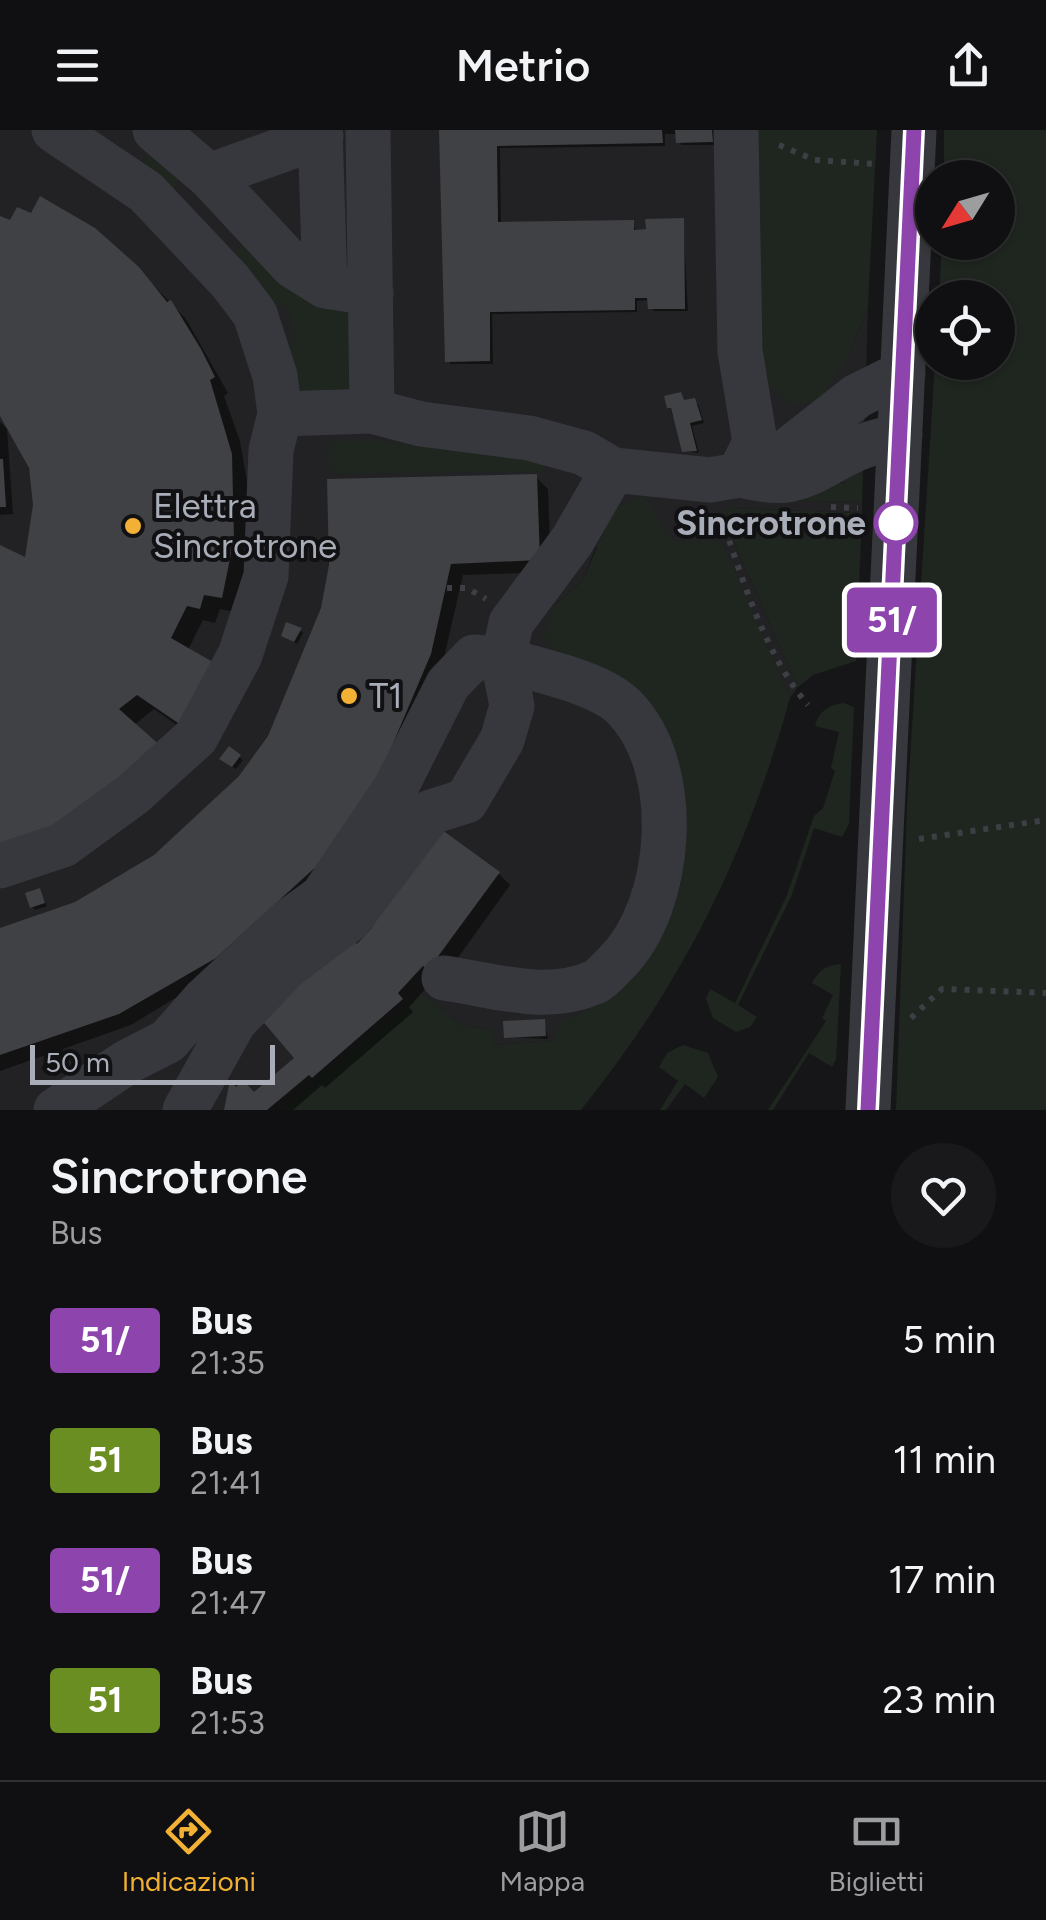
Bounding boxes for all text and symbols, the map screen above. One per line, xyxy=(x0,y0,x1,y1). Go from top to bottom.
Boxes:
icon: menu xyxy=(50,38,105,93)
text: Metrio xyxy=(456,38,590,92)
icon: share xyxy=(941,38,996,93)
north arrow xyxy=(915,160,1015,260)
map controls xyxy=(915,160,1015,380)
button: locate xyxy=(915,280,1015,380)
place label: Elettra Sincrotrone xyxy=(153,485,337,567)
place label: Sincrotrone xyxy=(676,502,866,544)
marker: Sincrotrone xyxy=(875,502,917,544)
marker: Elettra Sincrotrone xyxy=(122,515,144,537)
line badge: 51/ xyxy=(834,588,950,652)
text: 51/ xyxy=(867,599,917,641)
place label: T1 xyxy=(369,675,403,717)
marker: T1 xyxy=(338,685,360,707)
scale bar xyxy=(30,1040,275,1084)
text: 50 m xyxy=(45,1045,110,1079)
button: heart xyxy=(891,1143,996,1248)
text: Sincrotrone xyxy=(50,1147,307,1205)
text: Bus xyxy=(50,1214,102,1252)
text: Bus xyxy=(190,1298,253,1344)
text: 5 min xyxy=(902,1317,996,1363)
text: 51/ xyxy=(80,1319,130,1361)
text: 21:35 xyxy=(190,1344,265,1382)
text: Bus xyxy=(190,1418,253,1464)
text: 11 min xyxy=(893,1437,996,1483)
text: 51 xyxy=(87,1439,123,1481)
text: 21:41 xyxy=(190,1464,262,1502)
text: Bus xyxy=(190,1538,253,1584)
text: 17 min xyxy=(888,1557,996,1603)
text: 51/ xyxy=(80,1559,130,1601)
text: 21:47 xyxy=(190,1584,266,1622)
text: Bus xyxy=(190,1658,253,1704)
text: 23 min xyxy=(882,1677,996,1723)
text: 51 xyxy=(87,1679,123,1721)
text: 21:53 xyxy=(190,1704,265,1742)
tab: Indicazioni xyxy=(122,1804,256,1898)
tab: Mappa xyxy=(500,1804,585,1898)
tab: Biglietti xyxy=(829,1804,924,1898)

